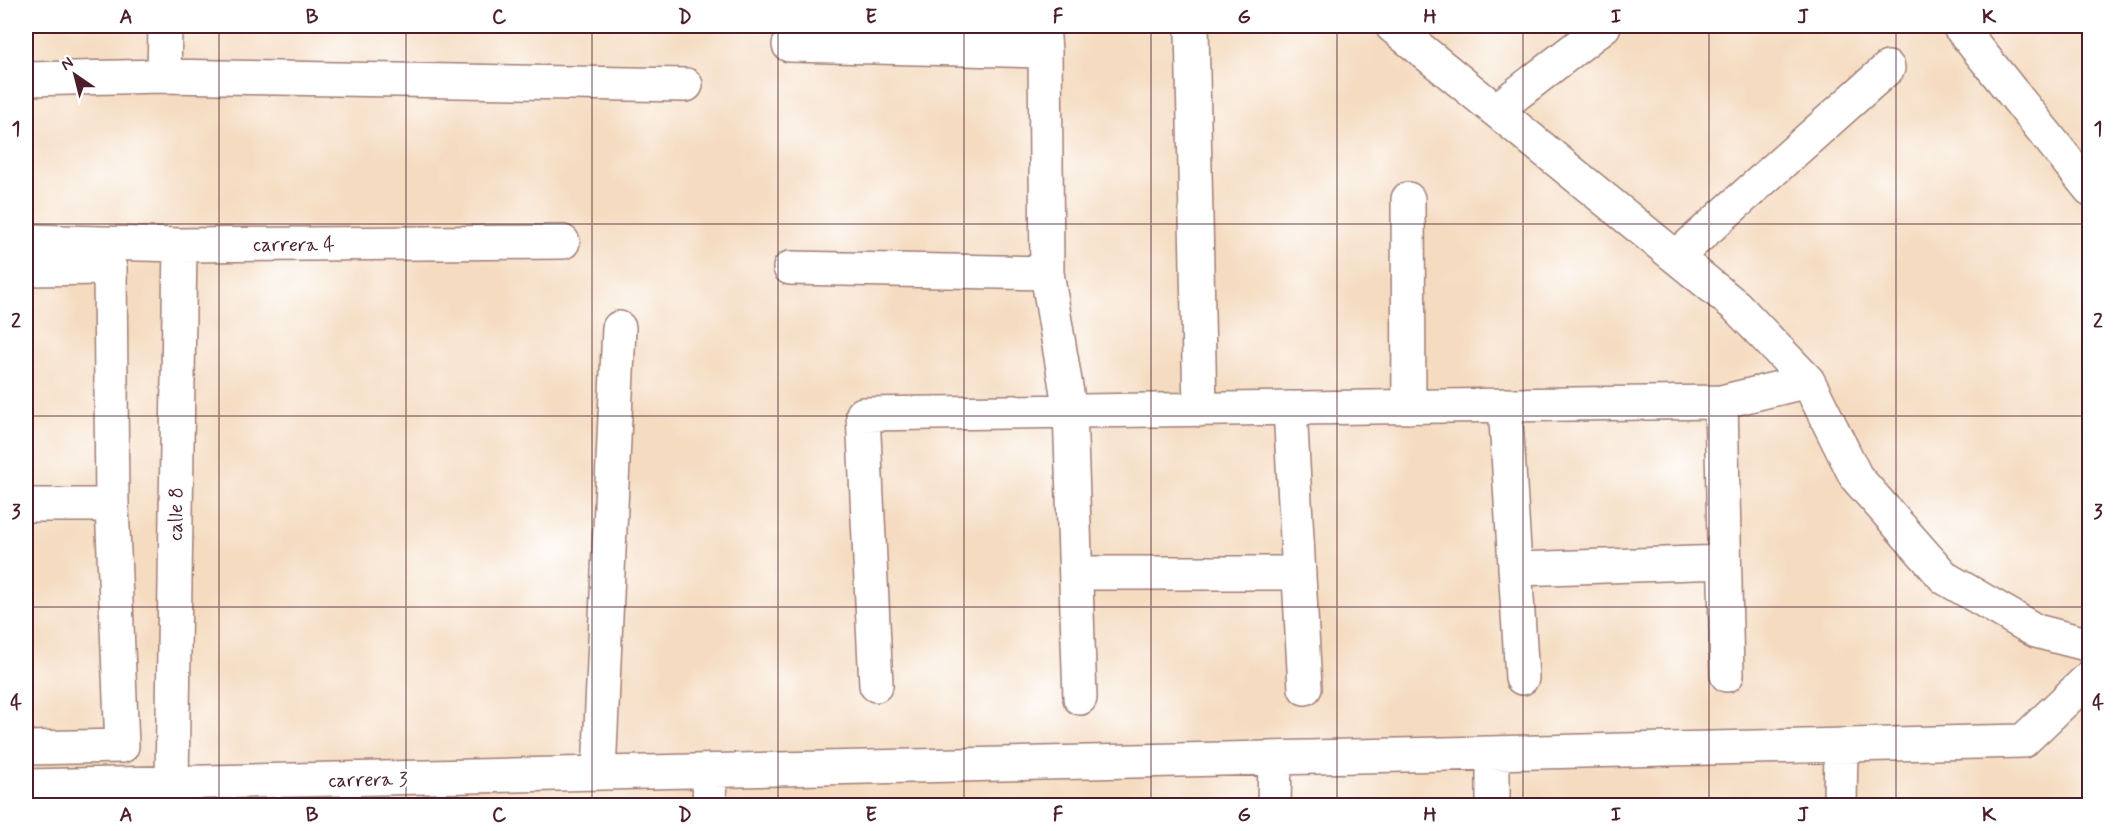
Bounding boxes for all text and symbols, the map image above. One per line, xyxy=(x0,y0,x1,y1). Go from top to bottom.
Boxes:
text: A xyxy=(119,4,133,31)
text: B xyxy=(306,4,319,31)
text: C xyxy=(492,4,507,31)
text: D xyxy=(678,4,692,31)
text: E xyxy=(865,4,877,31)
text: F xyxy=(1053,4,1064,31)
text: G xyxy=(1237,4,1251,31)
text: H xyxy=(1423,4,1437,31)
text: I xyxy=(1611,4,1621,31)
text: J xyxy=(1797,4,1809,31)
text: K xyxy=(1982,4,1997,31)
north arrow xyxy=(45,45,105,105)
text: N xyxy=(57,52,78,76)
text: 1 xyxy=(12,116,20,143)
text: 1 xyxy=(2094,116,2102,143)
street label: carrera 4 xyxy=(253,232,335,259)
text: 2 xyxy=(11,308,21,335)
text: 2 xyxy=(2093,308,2103,335)
street label: calle 8 xyxy=(163,487,190,541)
text: 3 xyxy=(11,499,21,526)
text: 3 xyxy=(2093,499,2103,526)
text: 4 xyxy=(10,690,22,717)
text: 4 xyxy=(2092,690,2104,717)
street label: carrera 3 xyxy=(328,766,408,795)
text: A xyxy=(119,802,133,829)
text: B xyxy=(306,802,319,829)
text: C xyxy=(492,802,507,829)
text: D xyxy=(678,802,692,829)
text: E xyxy=(865,802,877,829)
text: F xyxy=(1053,802,1064,829)
text: G xyxy=(1237,802,1251,829)
text: H xyxy=(1423,802,1437,829)
text: I xyxy=(1611,802,1621,829)
text: J xyxy=(1797,802,1809,829)
text: K xyxy=(1982,802,1997,829)

